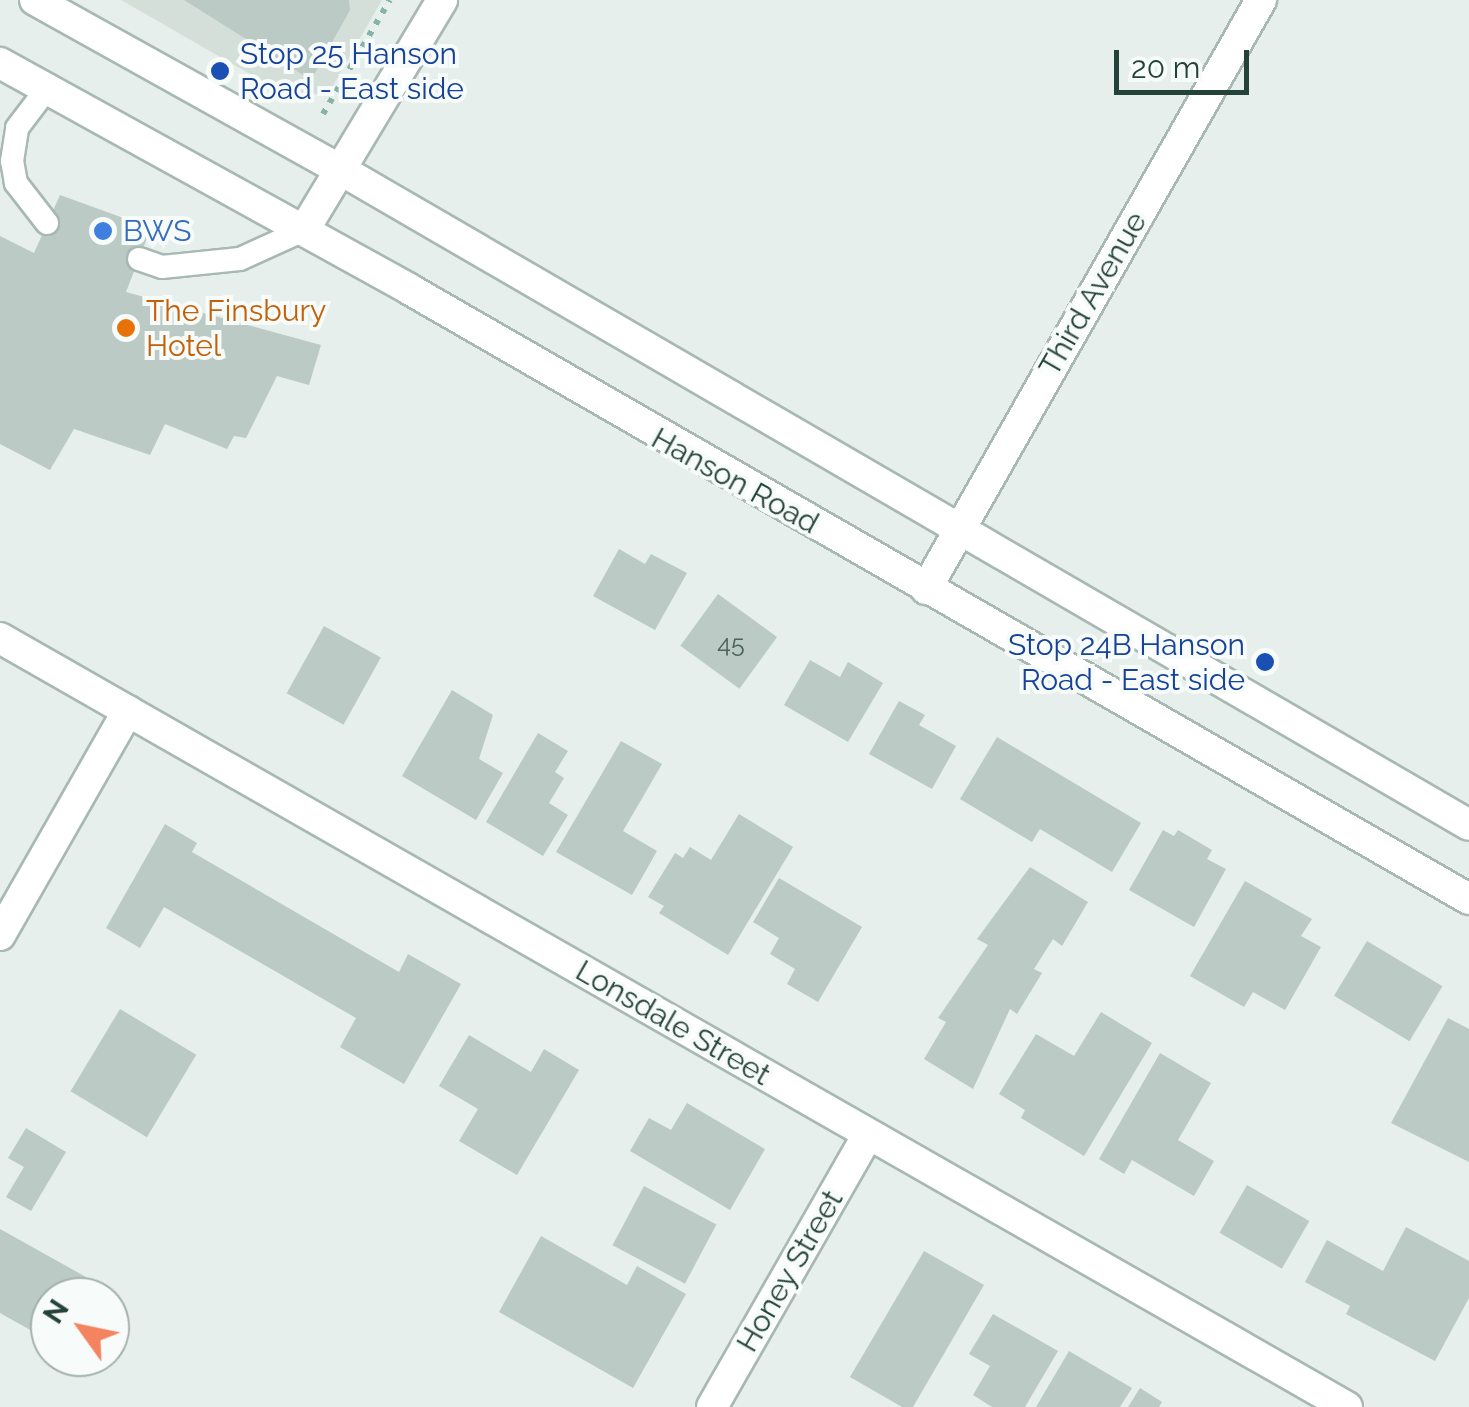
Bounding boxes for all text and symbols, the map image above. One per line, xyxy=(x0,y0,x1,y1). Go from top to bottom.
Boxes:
scale bar xyxy=(1119,30,1254,92)
place label: Stop 25 Hanson Road - East side xyxy=(240,36,464,106)
text: 20 m xyxy=(1131,50,1200,85)
marker: Stop 25 Hanson Road - East side xyxy=(209,60,231,82)
street label: Third Avenue xyxy=(1031,205,1155,383)
place label: BWS xyxy=(123,213,191,249)
marker: BWS xyxy=(92,220,114,242)
place label: The Finsbury Hotel xyxy=(146,293,326,364)
marker: The Finsbury Hotel xyxy=(115,317,137,339)
street label: Hanson Road xyxy=(645,420,825,542)
place label: Stop 24B Hanson Road - East side xyxy=(1008,627,1245,698)
house number: 45 xyxy=(717,628,745,658)
marker: Stop 24B Hanson Road - East side xyxy=(1254,651,1276,673)
street label: Lonsdale Street xyxy=(569,953,777,1093)
street label: Honey Street xyxy=(729,1183,851,1359)
north arrow xyxy=(30,1277,130,1377)
text: N xyxy=(36,1294,76,1329)

